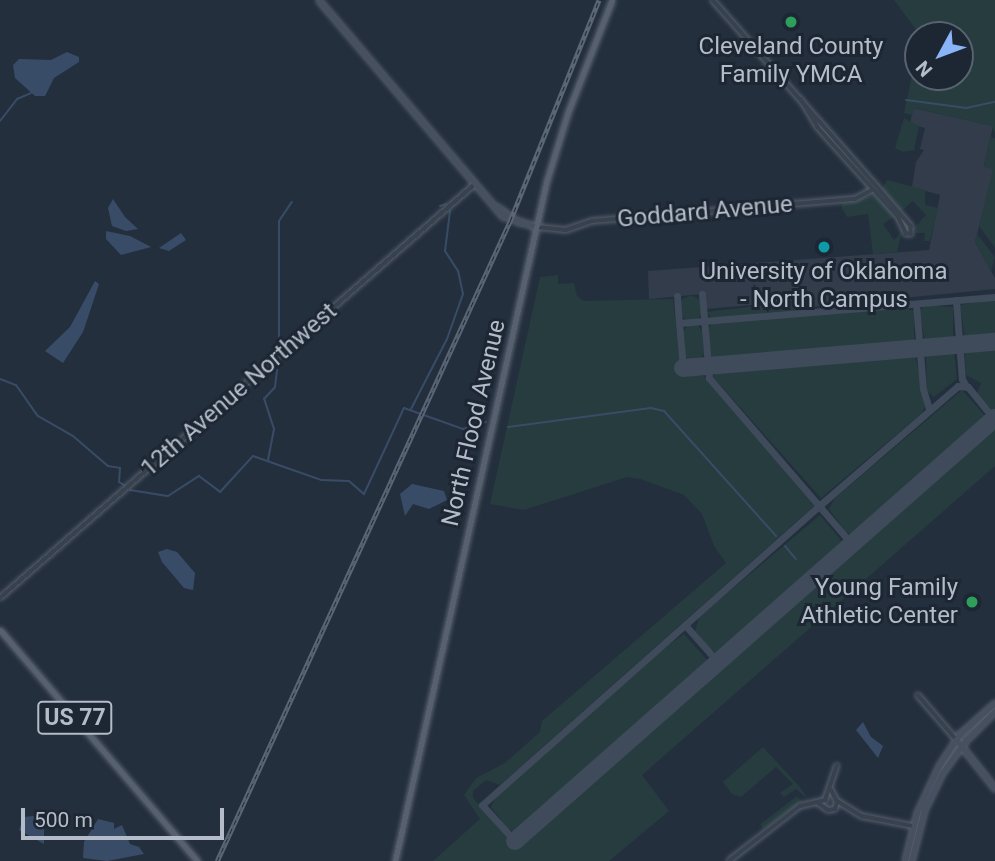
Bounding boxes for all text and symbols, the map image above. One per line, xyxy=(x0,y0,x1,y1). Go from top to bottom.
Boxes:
marker: Cleveland County Family YMCA xyxy=(783,14,799,30)
north arrow xyxy=(904,21,974,91)
place label: Cleveland County Family YMCA xyxy=(699,33,883,89)
text: N xyxy=(911,56,937,81)
street label: Goddard Avenue xyxy=(616,190,794,234)
marker: University of Oklahoma - North Campus xyxy=(816,239,832,255)
place label: University of Oklahoma - North Campus xyxy=(701,258,947,314)
street label: 12th Avenue Northwest xyxy=(135,297,343,483)
street label: North Flood Avenue xyxy=(436,317,512,529)
place label: Young Family Athletic Center xyxy=(800,574,958,630)
marker: Young Family Athletic Center xyxy=(964,594,980,610)
road number: US 77 xyxy=(36,698,114,738)
scale bar xyxy=(24,794,228,838)
text: 500 m xyxy=(34,808,93,832)

